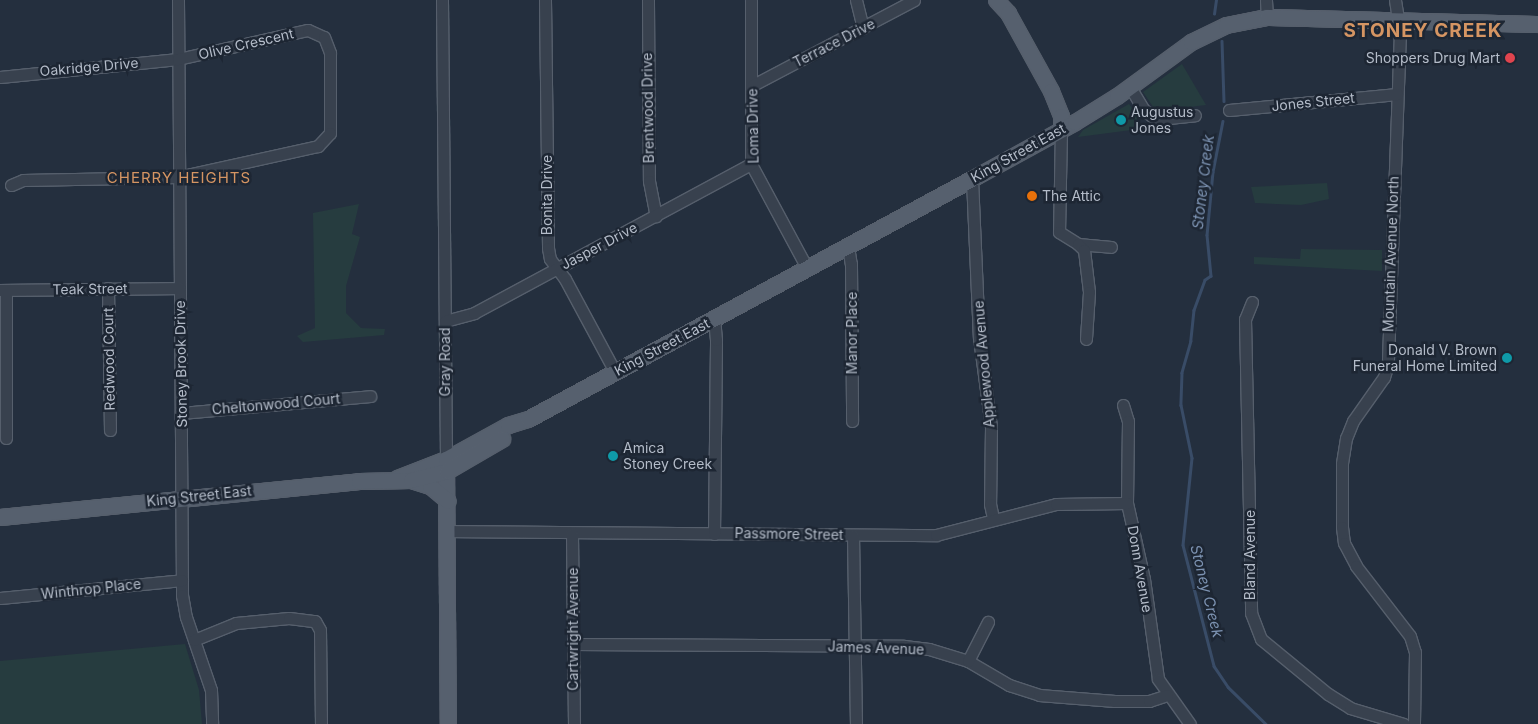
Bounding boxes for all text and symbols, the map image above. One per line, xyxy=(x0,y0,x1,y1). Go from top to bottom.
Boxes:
street label: Terrace Drive xyxy=(790,15,878,71)
district label: STONEY CREEK xyxy=(1342,20,1504,42)
street label: Olive Crescent xyxy=(197,25,295,63)
place label: Shoppers Drug Mart xyxy=(1366,50,1500,66)
marker: Shoppers Drug Mart xyxy=(1504,52,1516,64)
street label: Brentwood Drive xyxy=(639,53,657,163)
street label: Oakridge Drive xyxy=(39,54,139,80)
street label: Loma Drive xyxy=(744,88,762,164)
street label: Jones Street xyxy=(1271,89,1355,115)
place label: Augustus Jones xyxy=(1131,104,1193,136)
marker: Augustus Jones xyxy=(1115,114,1127,126)
street label: King Street East xyxy=(968,120,1068,186)
water label: Stoney Creek xyxy=(1188,134,1218,230)
street label: Bonita Drive xyxy=(539,155,555,235)
district label: CHERRY HEIGHTS xyxy=(105,169,253,187)
street label: Mountain Avenue North xyxy=(1380,176,1402,332)
place label: The Attic xyxy=(1042,188,1101,204)
marker: The Attic xyxy=(1026,190,1038,202)
street label: Jasper Drive xyxy=(558,219,640,273)
street label: Teak Street xyxy=(52,280,128,298)
street label: Manor Place xyxy=(844,292,860,374)
street label: Stoney Brook Drive xyxy=(171,300,191,428)
street label: Applewood Avenue xyxy=(970,300,998,428)
street label: Redwood Court xyxy=(100,307,118,411)
street label: King Street East xyxy=(611,315,713,379)
street label: Gray Road xyxy=(437,328,453,396)
place label: Donald V. Brown Funeral Home Limited xyxy=(1353,342,1497,374)
marker: Donald V. Brown Funeral Home Limited xyxy=(1501,352,1513,364)
street label: Cheltonwood Court xyxy=(211,390,341,418)
place label: Amica Stoney Creek xyxy=(623,440,712,472)
marker: Amica Stoney Creek xyxy=(607,450,619,462)
street label: King Street East xyxy=(146,482,252,510)
street label: Bland Avenue xyxy=(1242,510,1258,600)
street label: Donn Avenue xyxy=(1124,524,1156,614)
street label: Passmore Street xyxy=(734,525,844,543)
water label: Stoney Creek xyxy=(1187,543,1227,639)
street label: Cartwright Avenue xyxy=(565,567,581,691)
street label: Winthrop Place xyxy=(40,575,142,603)
street label: James Avenue xyxy=(827,638,925,658)

